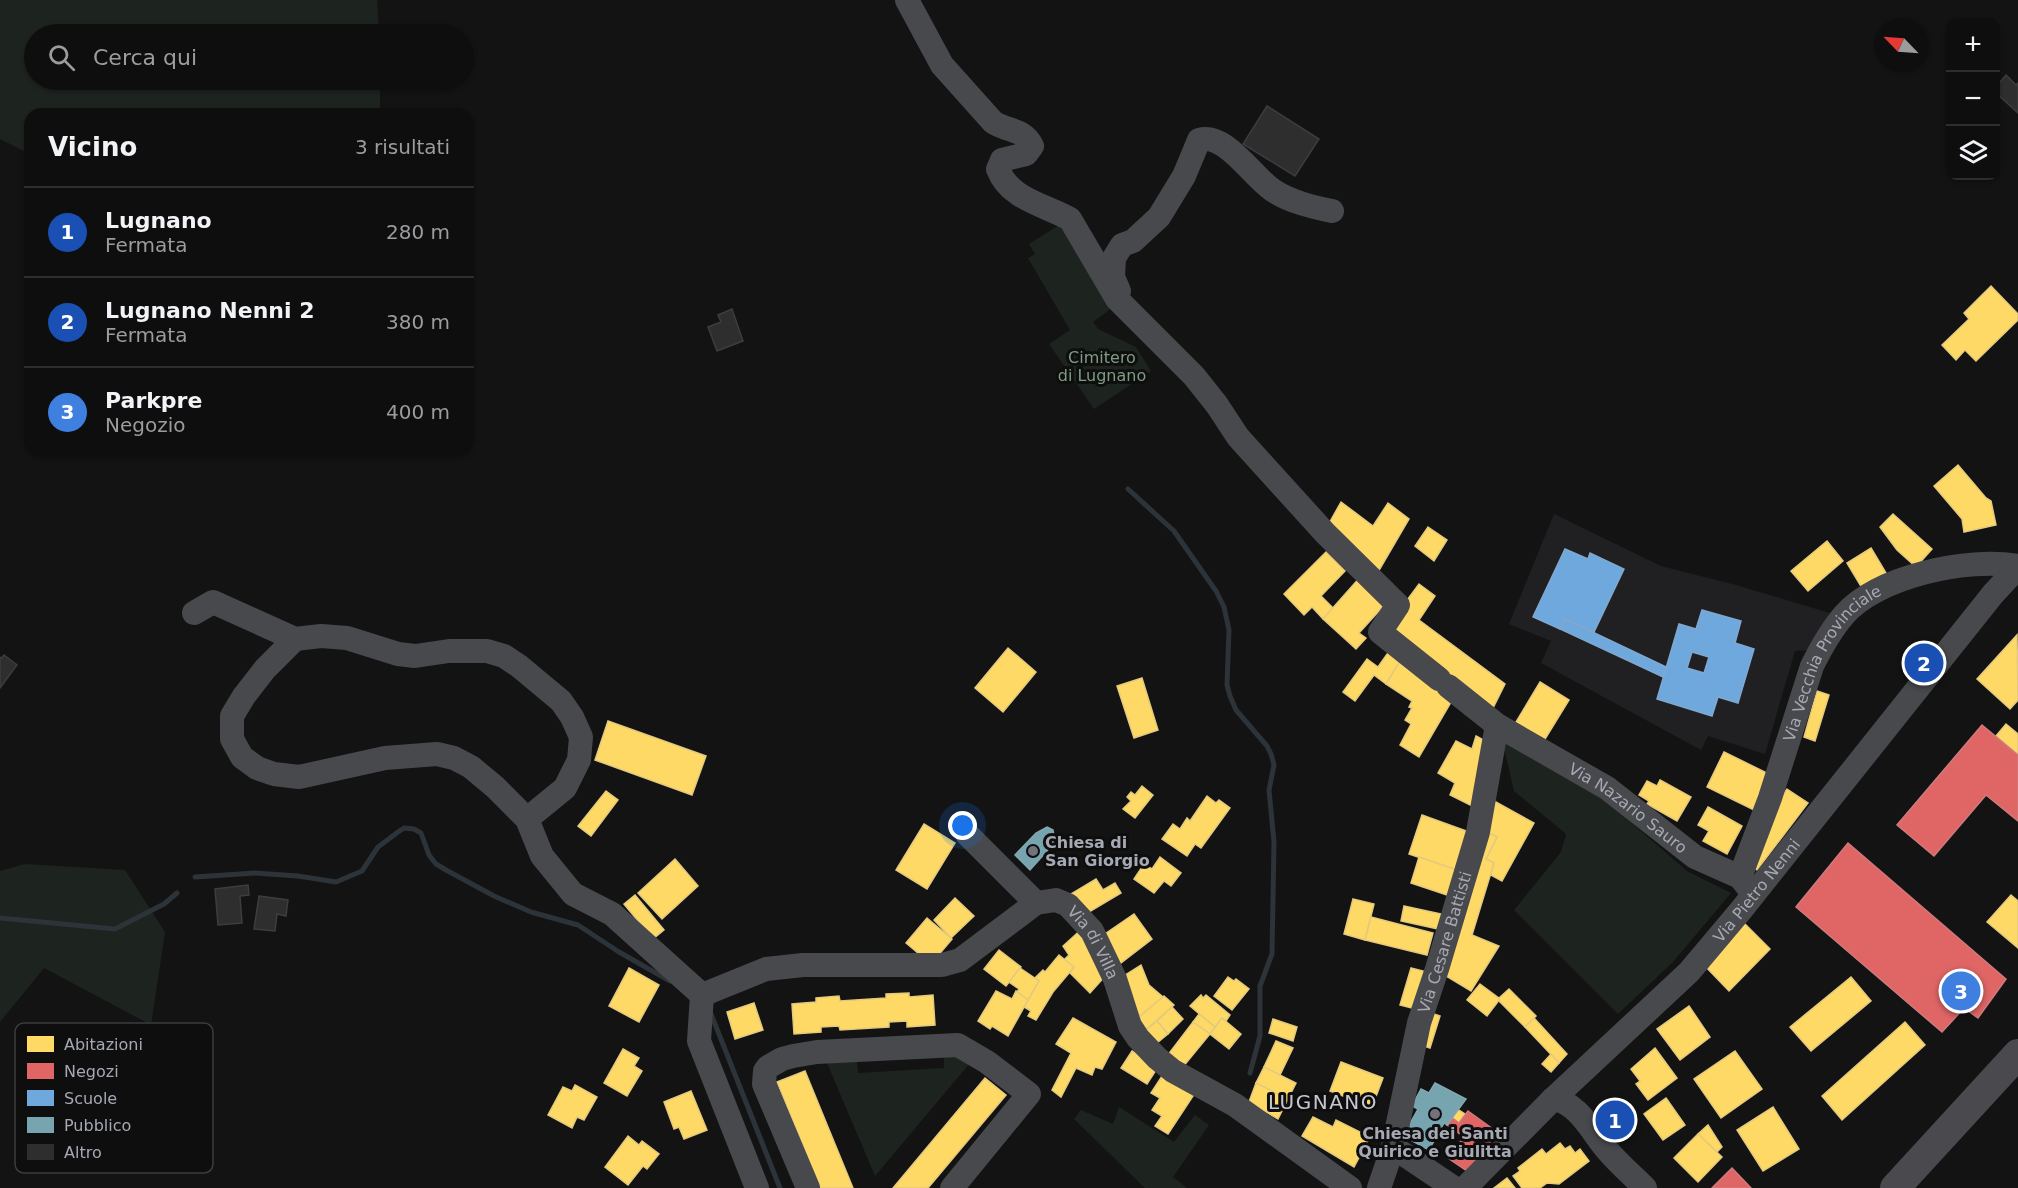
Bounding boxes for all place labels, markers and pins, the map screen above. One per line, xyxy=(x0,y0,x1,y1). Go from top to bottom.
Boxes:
pin: 2 xyxy=(1904,640,1944,686)
place label: Chiesa di San Giorgio xyxy=(1045,833,1150,870)
marker: Chiesa di San Giorgio xyxy=(1026,844,1040,858)
pin: 3 xyxy=(1942,968,1980,1014)
pin: 1 xyxy=(1596,1098,1634,1142)
marker: Chiesa dei Santi Quirico e Giulitta xyxy=(1428,1107,1442,1121)
place label: Chiesa dei Santi Quirico e Giulitta xyxy=(1358,1124,1512,1161)

